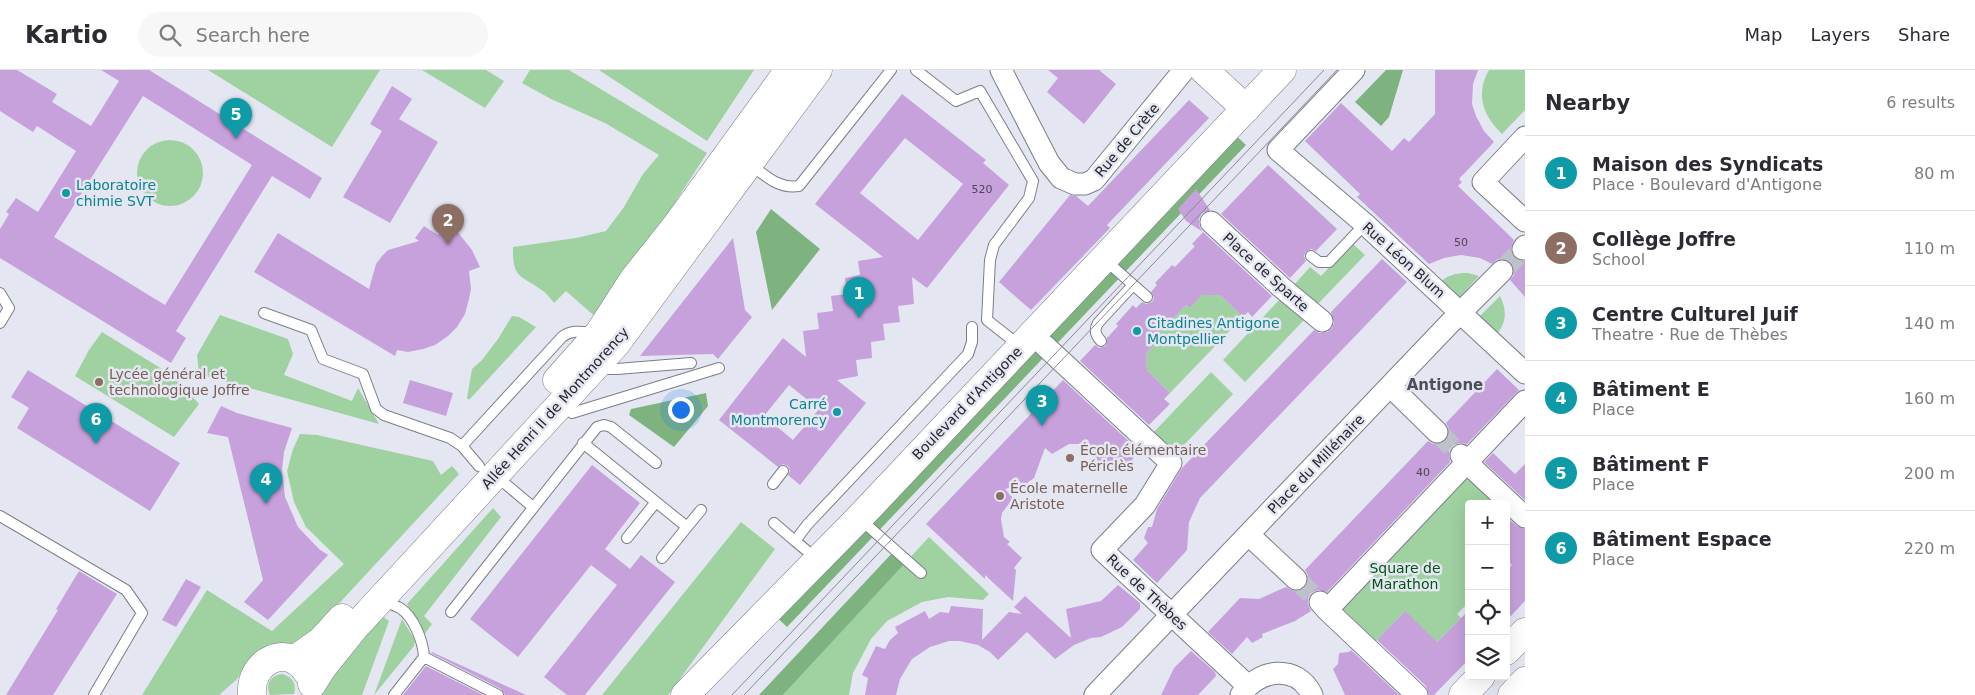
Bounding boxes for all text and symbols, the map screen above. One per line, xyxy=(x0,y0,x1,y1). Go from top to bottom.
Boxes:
search box xyxy=(138,12,488,57)
text: Kartio xyxy=(25,21,108,49)
icon: search xyxy=(156,21,184,49)
text: Search here xyxy=(196,24,310,46)
text: Map xyxy=(1744,24,1782,45)
text: Layers xyxy=(1810,24,1870,45)
text: Share xyxy=(1898,24,1950,45)
text: Nearby xyxy=(1545,91,1630,115)
text: 6 results xyxy=(1886,93,1955,112)
pin: 5 xyxy=(220,98,252,139)
street label: Rue de Crète xyxy=(1092,100,1162,180)
text: Maison des Syndicats xyxy=(1592,153,1823,175)
text: 1 xyxy=(1555,164,1567,183)
text: 80 m xyxy=(1914,164,1955,183)
text: Place · Boulevard d'Antigone xyxy=(1592,175,1822,194)
place label: Laboratoire chimie SVT xyxy=(76,177,156,209)
house number: 520 xyxy=(972,183,993,196)
marker: Laboratoire chimie SVT xyxy=(60,187,72,199)
pin: 2 xyxy=(432,204,464,245)
street label: Rue Léon Blum xyxy=(1360,219,1448,301)
text: Collège Joffre xyxy=(1592,228,1736,250)
street label: Place de Sparte xyxy=(1220,229,1312,315)
house number: 50 xyxy=(1454,236,1468,249)
text: 2 xyxy=(1555,239,1567,258)
text: 110 m xyxy=(1904,239,1955,258)
text: School xyxy=(1592,250,1645,269)
pin: 1 xyxy=(843,277,875,318)
text: Centre Culturel Juif xyxy=(1592,303,1798,325)
text: 3 xyxy=(1555,314,1567,333)
text: 140 m xyxy=(1904,314,1955,333)
place label: Citadines Antigone Montpellier xyxy=(1147,315,1280,347)
street label: Allée Henri II de Montmorency xyxy=(478,324,632,492)
marker: Citadines Antigone Montpellier xyxy=(1131,325,1143,337)
text: Theatre · Rue de Thèbes xyxy=(1592,325,1788,344)
street label: Boulevard d'Antigone xyxy=(909,343,1025,463)
place label: Lycée général et technologique Joffre xyxy=(109,366,250,398)
marker: Lycée général et technologique Joffre xyxy=(93,376,105,388)
district label: Antigone xyxy=(1407,376,1483,394)
text: Bâtiment E xyxy=(1592,378,1710,400)
pin: 3 xyxy=(1026,385,1058,426)
text: 4 xyxy=(1555,389,1567,408)
text: 160 m xyxy=(1904,389,1955,408)
place label: Carré Montmorency xyxy=(731,396,827,428)
your location xyxy=(668,397,694,423)
text: Place xyxy=(1592,400,1635,419)
pin: 6 xyxy=(80,403,112,444)
marker: Carré Montmorency xyxy=(831,406,843,418)
street label: Place du Millénaire xyxy=(1265,411,1367,517)
place label: École élémentaire Périclès xyxy=(1080,442,1206,474)
marker: École élémentaire Périclès xyxy=(1064,452,1076,464)
text: Bâtiment F xyxy=(1592,453,1710,475)
pin: 4 xyxy=(250,463,282,504)
text: 5 xyxy=(1555,464,1567,483)
text: 200 m xyxy=(1904,464,1955,483)
house number: 40 xyxy=(1416,466,1430,479)
text: Place xyxy=(1592,475,1635,494)
place label: École maternelle Aristote xyxy=(1010,480,1128,512)
marker: École maternelle Aristote xyxy=(994,490,1006,502)
map controls xyxy=(1465,500,1510,680)
button: + xyxy=(1465,500,1510,545)
text: Bâtiment Espace xyxy=(1592,528,1772,550)
text: 6 xyxy=(1555,539,1567,558)
text: 220 m xyxy=(1904,539,1955,558)
button: − xyxy=(1465,545,1510,590)
text: Place xyxy=(1592,550,1635,569)
street label: Rue de Thèbes xyxy=(1104,551,1190,633)
park label: Square de Marathon xyxy=(1369,560,1441,592)
button: locate xyxy=(1465,590,1510,635)
button: layers xyxy=(1465,635,1510,680)

